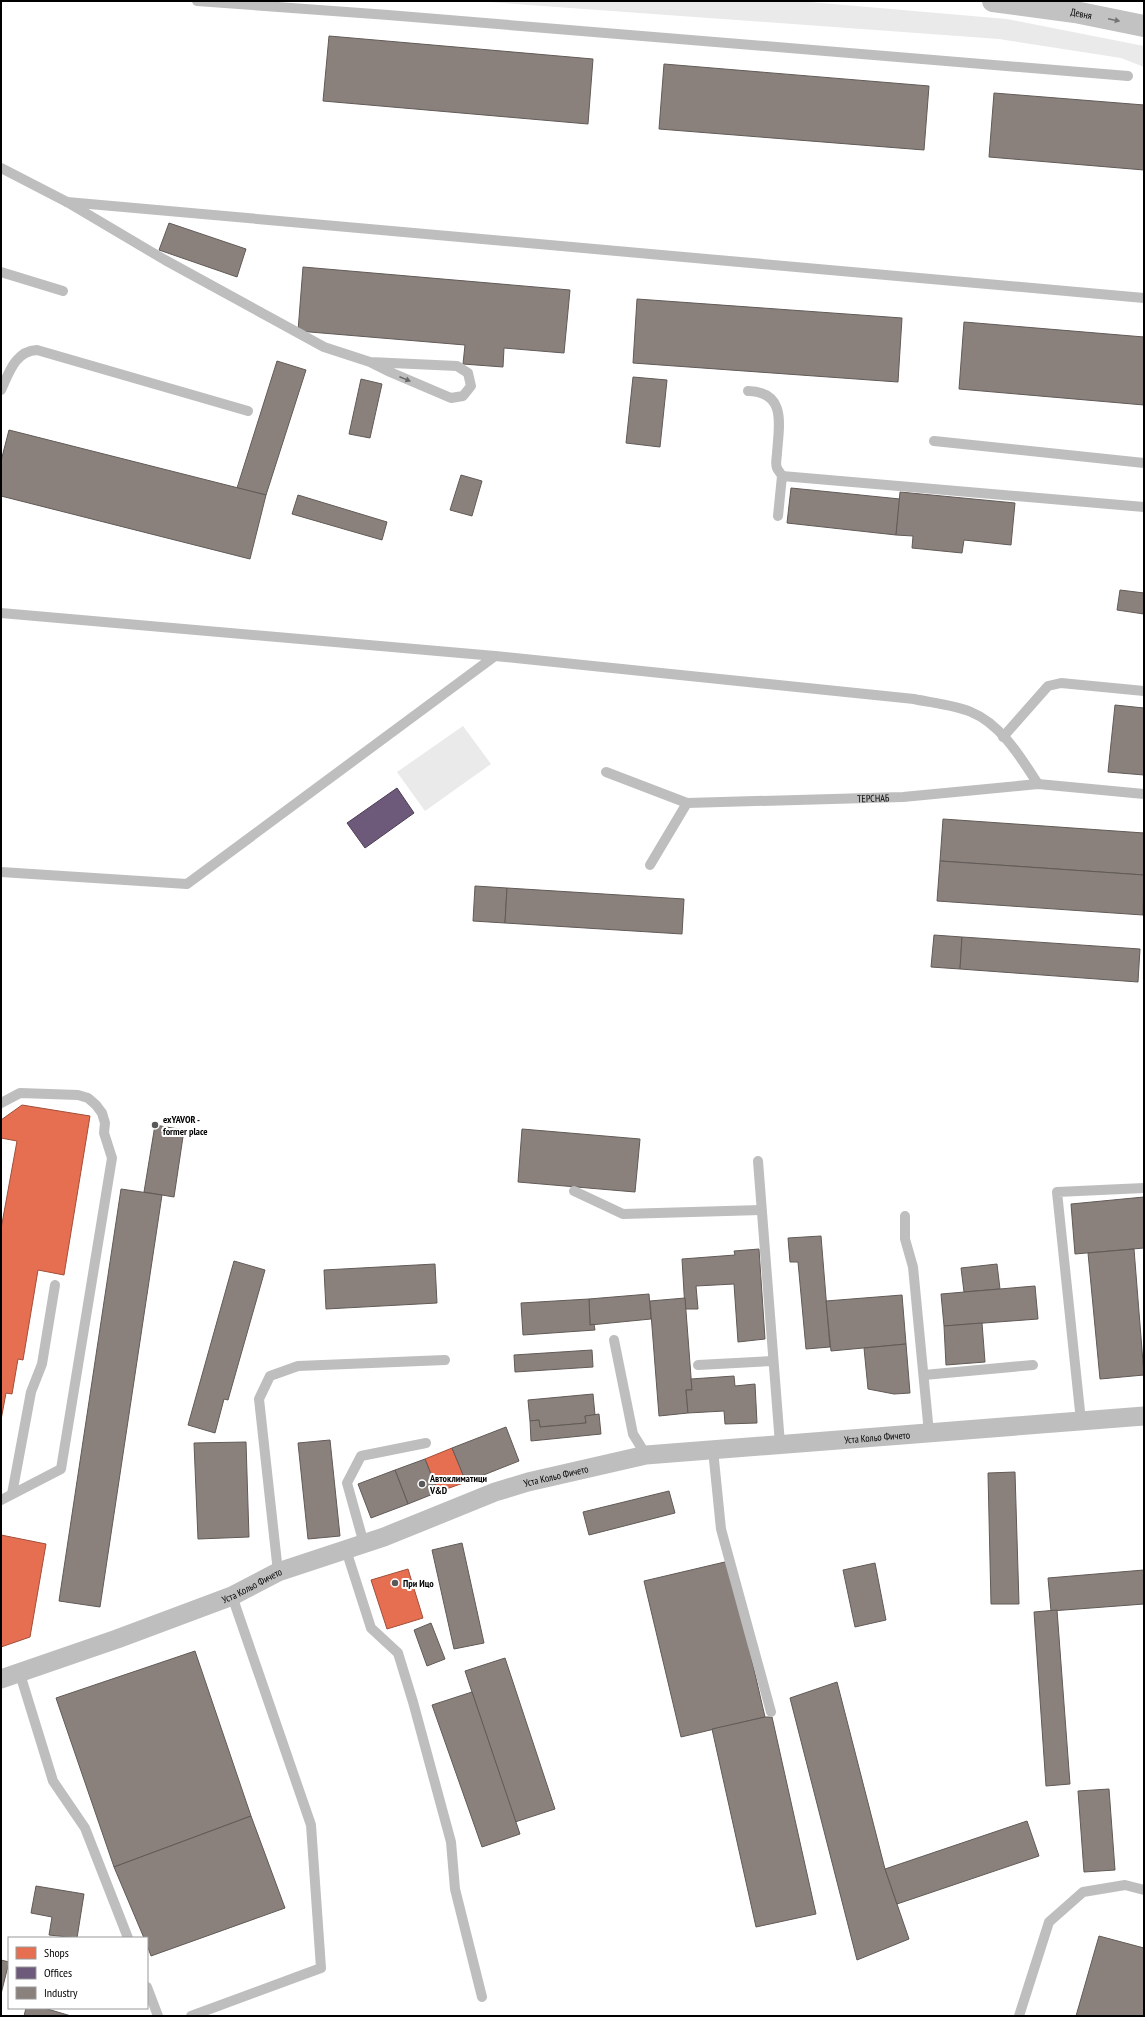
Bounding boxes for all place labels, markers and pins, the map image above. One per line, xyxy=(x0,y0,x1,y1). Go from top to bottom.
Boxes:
place label: exYAVOR - former place xyxy=(163,1113,208,1138)
marker: exYAVOR - former place xyxy=(150,1120,160,1130)
place label: Автоклиматици V&D xyxy=(429,1472,488,1497)
marker: Автоклиматици V&D xyxy=(417,1479,427,1489)
place label: При Ицо xyxy=(403,1577,434,1590)
marker: При Ицо xyxy=(390,1578,400,1588)

